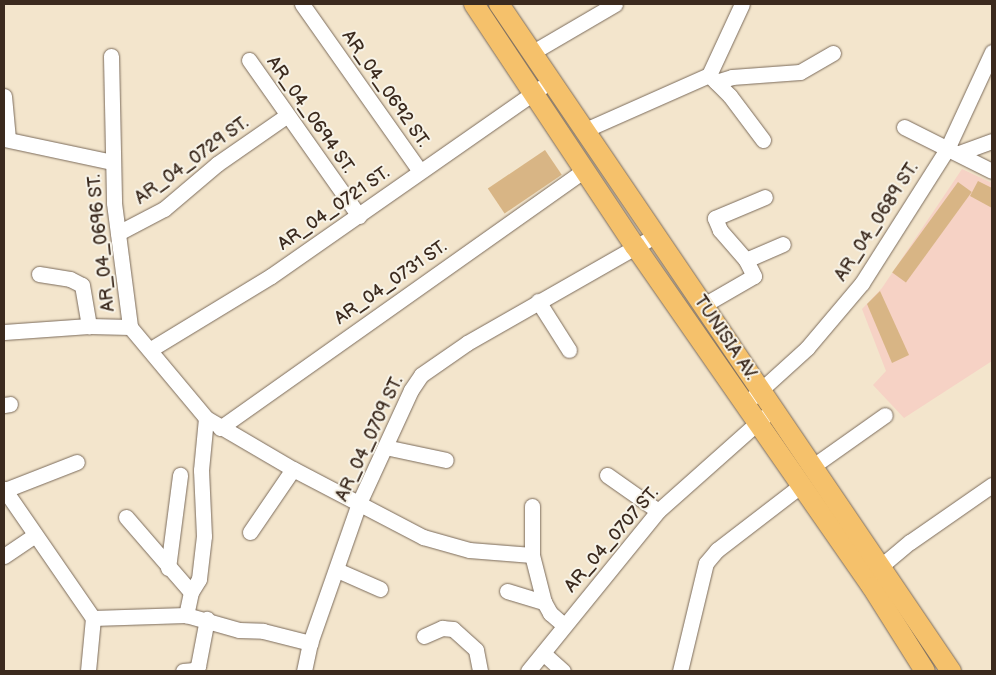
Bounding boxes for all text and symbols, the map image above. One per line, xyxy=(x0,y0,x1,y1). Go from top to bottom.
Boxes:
street label: AR_04_0692 ST. xyxy=(337,26,433,152)
street label: AR_04_0694 ST. xyxy=(261,52,359,178)
street label: AR_04_0729 ST. xyxy=(131,112,253,210)
street label: AR_04_0689 ST. xyxy=(830,158,924,286)
street label: AR_04_0721 ST. xyxy=(274,162,394,256)
street label: AR_04_0696 ST. xyxy=(84,173,120,313)
street label: AR_04_0731 ST. xyxy=(330,236,452,330)
street label: TUNISIA AV. xyxy=(689,292,761,384)
street label: AR_04_0709 ST. xyxy=(332,373,408,505)
street label: AR_04_0707 ST. xyxy=(560,482,664,598)

